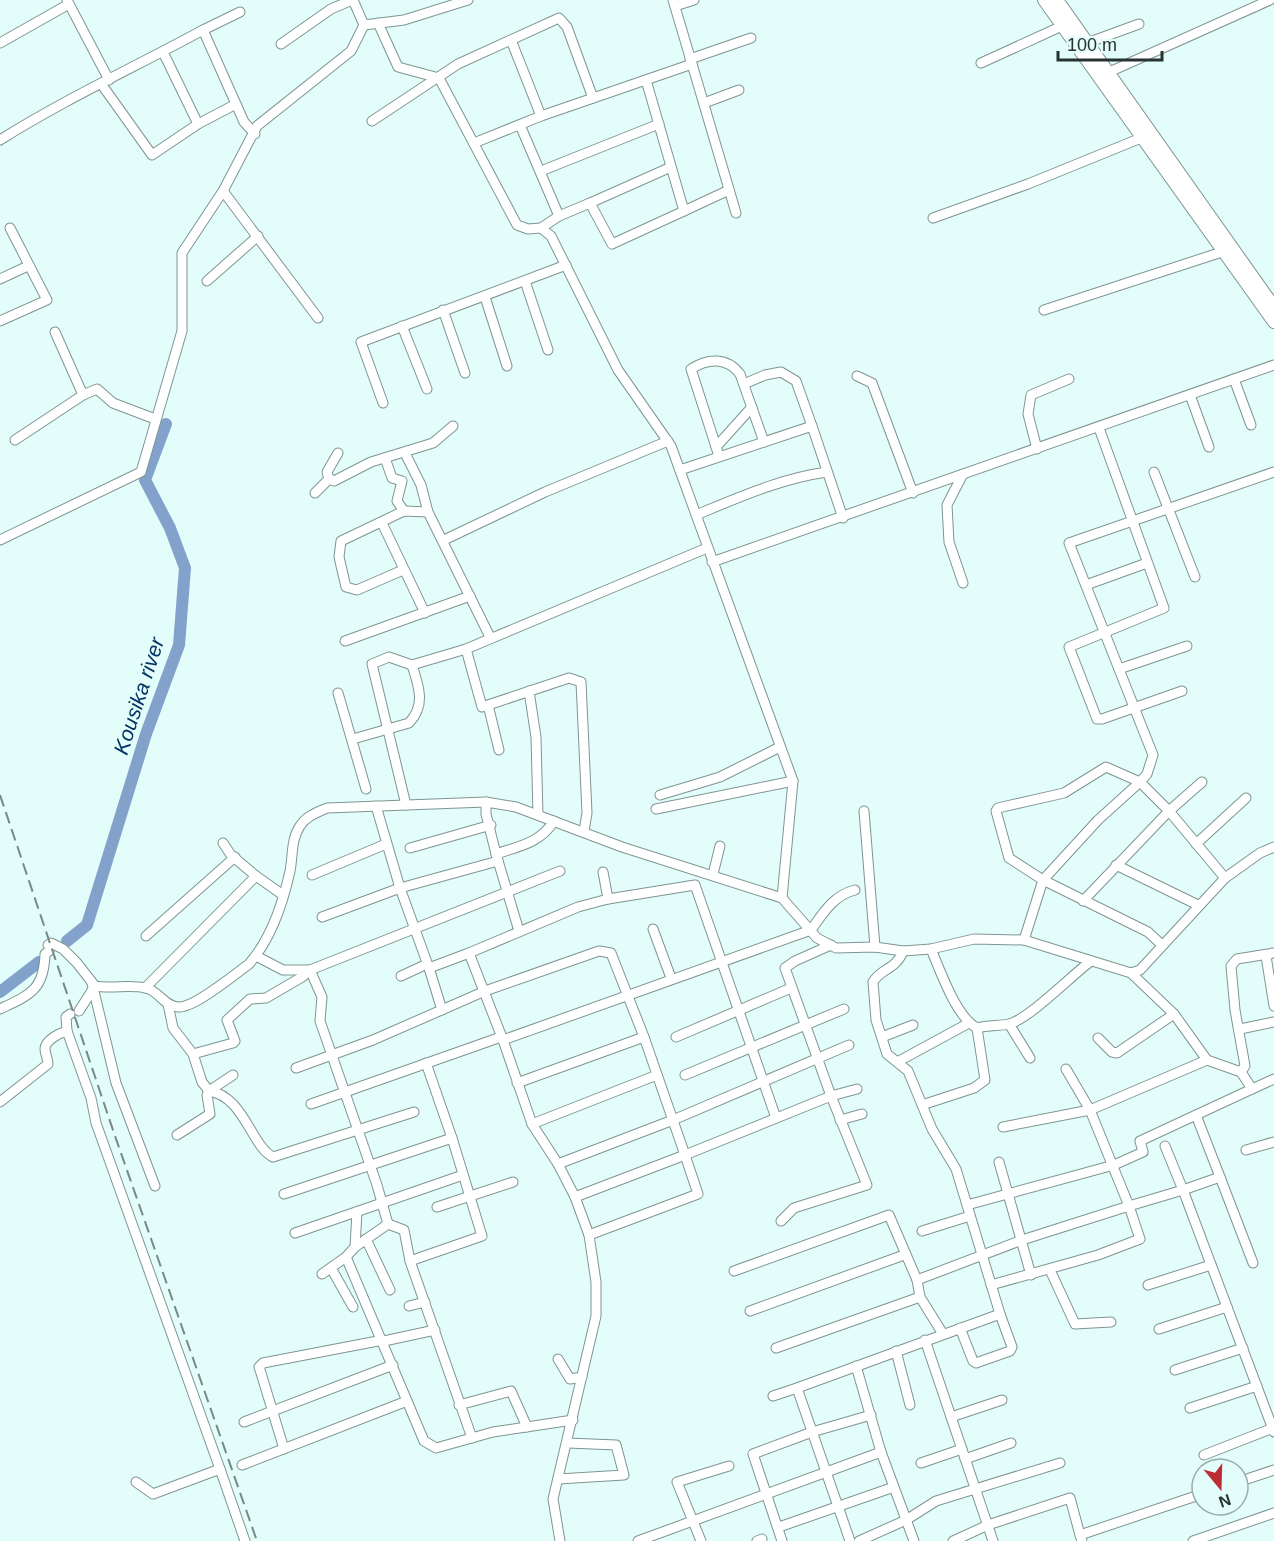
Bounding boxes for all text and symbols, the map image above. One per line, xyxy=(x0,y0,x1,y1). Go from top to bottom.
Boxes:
scale bar xyxy=(1058,24,1162,62)
text: 100 m xyxy=(1067,35,1117,55)
water label: Kousika river xyxy=(109,634,169,757)
north arrow xyxy=(1190,1457,1250,1517)
text: N xyxy=(1216,1491,1233,1511)

